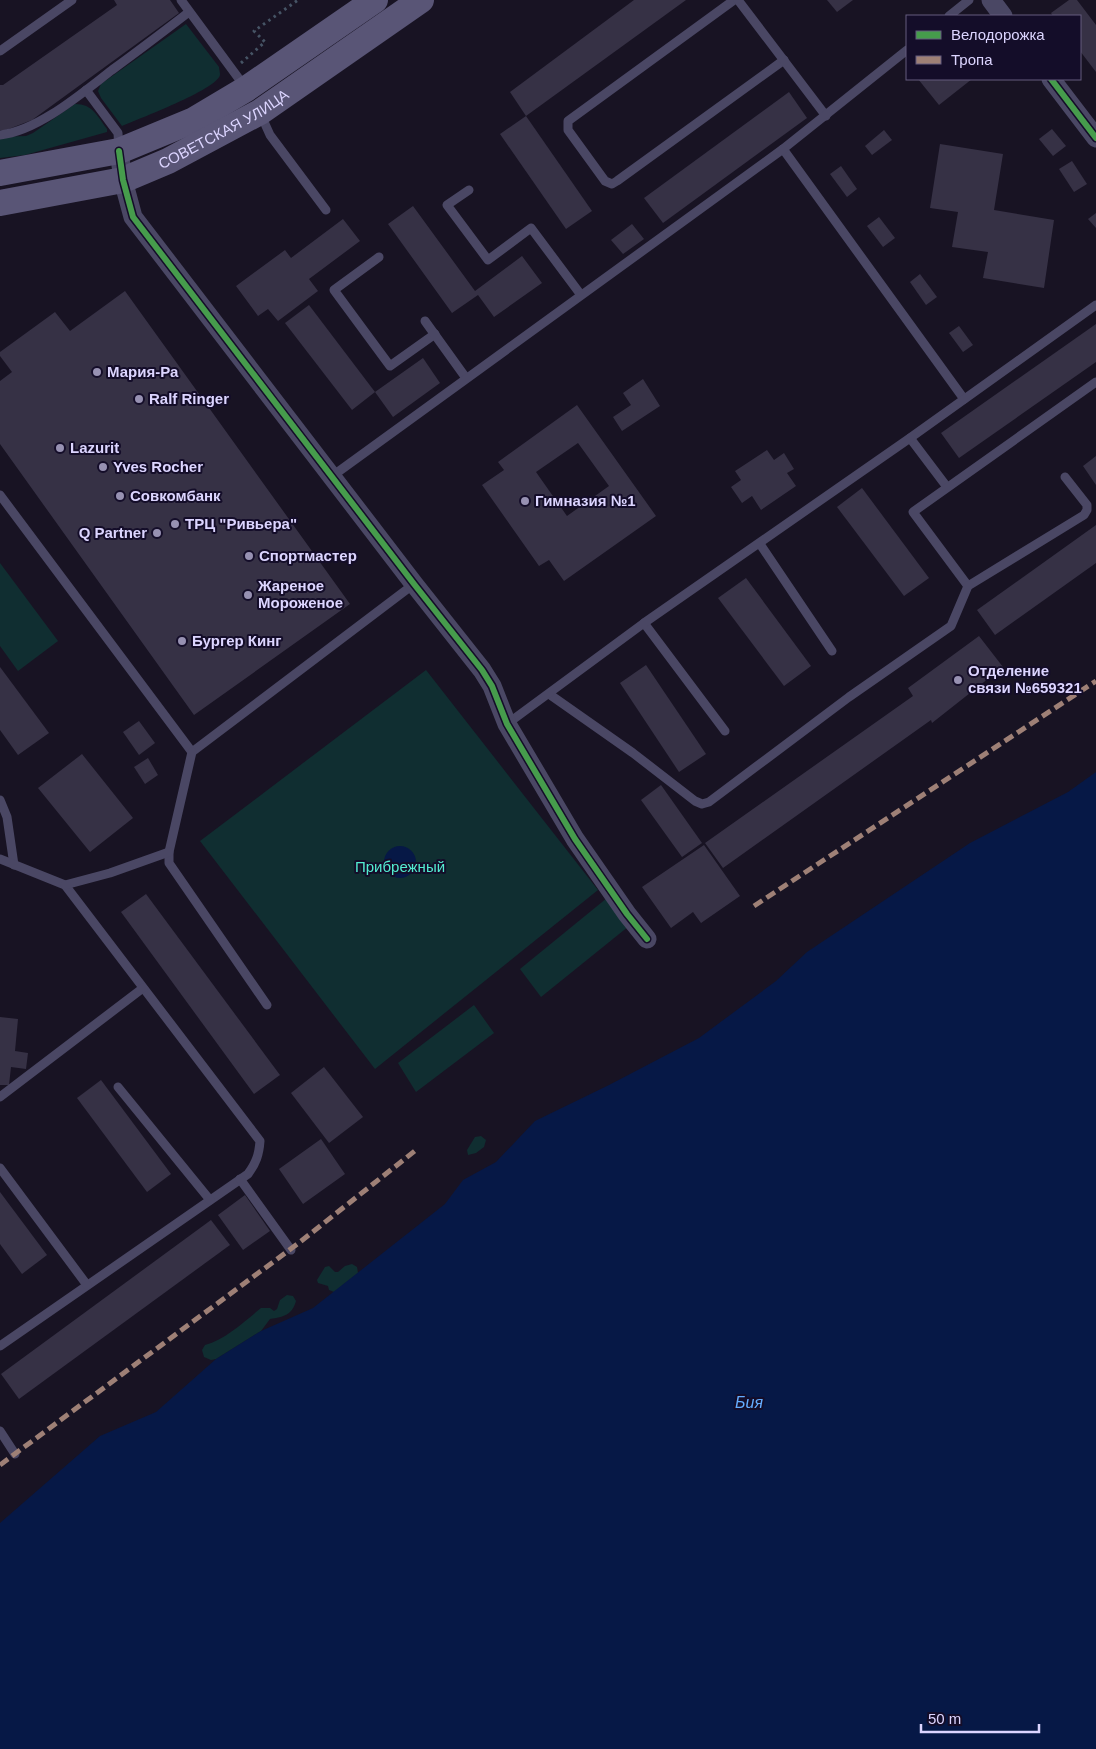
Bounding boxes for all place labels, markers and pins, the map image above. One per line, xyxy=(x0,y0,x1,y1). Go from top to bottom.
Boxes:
place label: Мария-Ра xyxy=(107,363,179,380)
marker: Мария-Ра xyxy=(91,366,103,378)
place label: Ralf Ringer xyxy=(149,390,229,407)
marker: Ralf Ringer xyxy=(133,393,145,405)
place label: Lazurit xyxy=(70,439,119,456)
marker: Lazurit xyxy=(54,442,66,454)
place label: Yves Rocher xyxy=(113,458,203,475)
marker: Yves Rocher xyxy=(97,461,109,473)
place label: Совкомбанк xyxy=(130,487,221,504)
marker: Совкомбанк xyxy=(114,490,126,502)
place label: Гимназия №1 xyxy=(535,492,636,509)
marker: Гимназия №1 xyxy=(519,495,531,507)
place label: ТРЦ "Ривьера" xyxy=(185,515,297,532)
marker: ТРЦ "Ривьера" xyxy=(169,518,181,530)
place label: Q Partner xyxy=(79,524,147,541)
marker: Q Partner xyxy=(151,527,163,539)
place label: Спортмастер xyxy=(259,547,357,564)
marker: Спортмастер xyxy=(243,550,255,562)
place label: Жареное Мороженое xyxy=(257,577,343,611)
marker: Жареное Мороженое xyxy=(242,589,254,601)
place label: Бургер Кинг xyxy=(192,632,282,649)
marker: Бургер Кинг xyxy=(176,635,188,647)
place label: Отделение связи №659321 xyxy=(968,662,1082,696)
marker: Отделение связи №659321 xyxy=(952,674,964,686)

